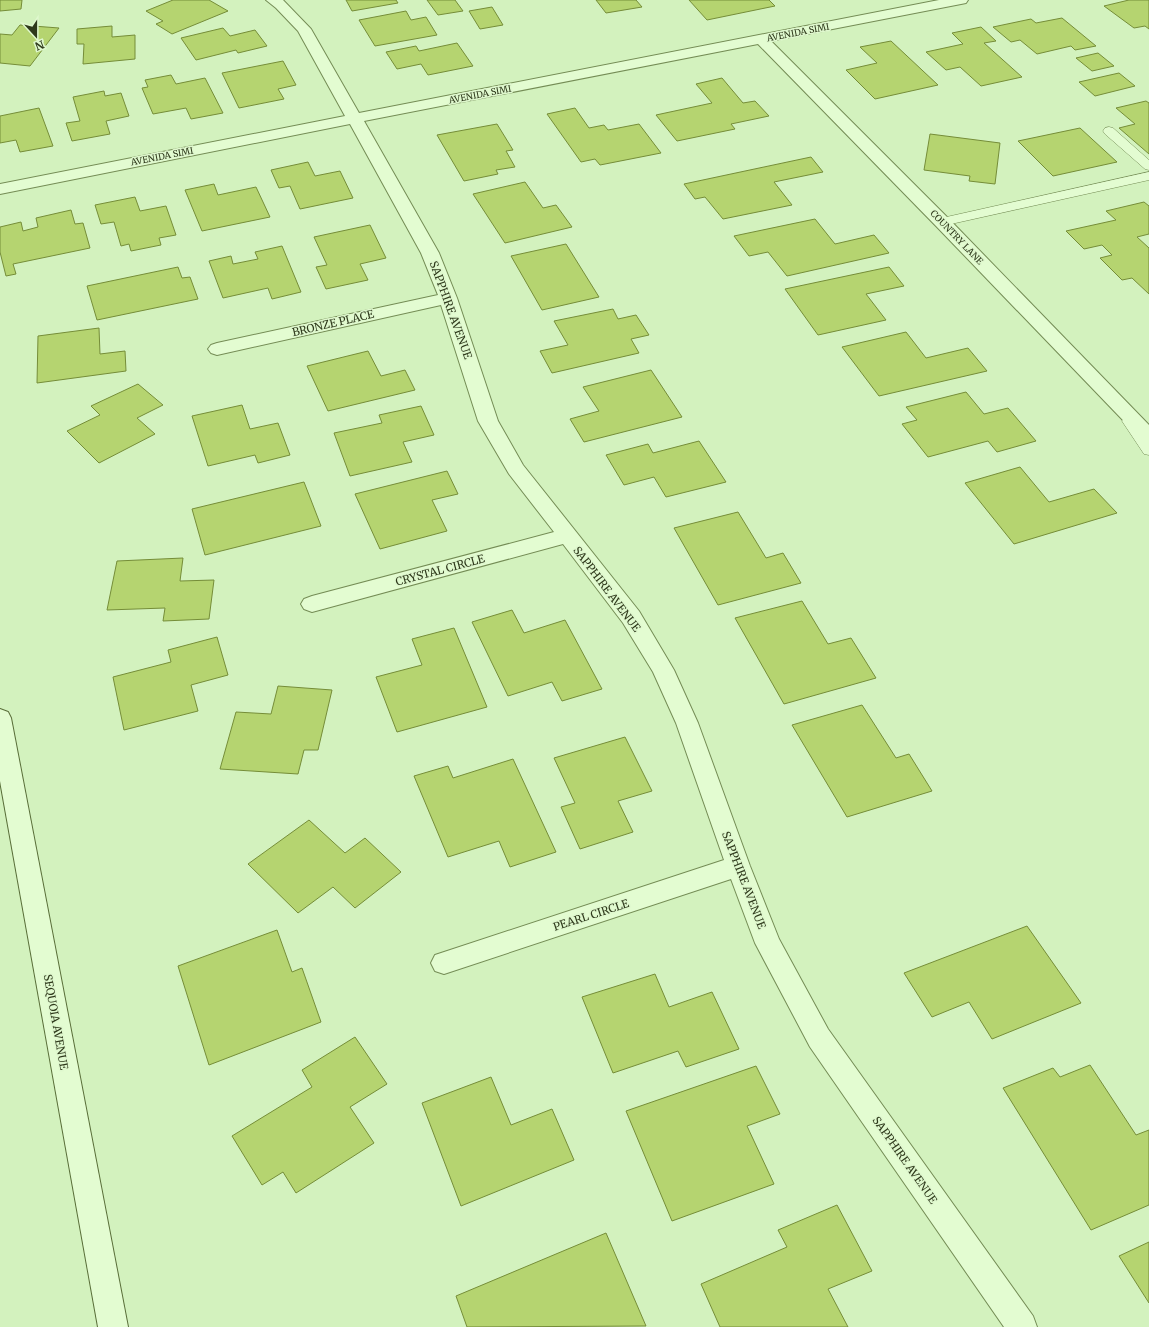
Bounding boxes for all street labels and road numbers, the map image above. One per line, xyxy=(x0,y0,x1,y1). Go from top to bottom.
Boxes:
street label: AVENIDA SIMI xyxy=(765,21,830,44)
street label: AVENIDA SIMI xyxy=(447,83,512,106)
street label: AVENIDA SIMI xyxy=(129,145,194,168)
street label: COUNTRY LANE xyxy=(928,208,986,267)
street label: SAPPHIRE AVENUE xyxy=(427,259,475,361)
street label: BRONZE PLACE xyxy=(291,307,375,339)
street label: SAPPHIRE AVENUE xyxy=(570,544,644,634)
street label: CRYSTAL CIRCLE xyxy=(394,551,486,589)
street label: SAPPHIRE AVENUE xyxy=(719,829,769,931)
street label: PEARL CIRCLE xyxy=(551,896,631,934)
street label: SEQUOIA AVENUE xyxy=(41,973,71,1071)
street label: SAPPHIRE AVENUE xyxy=(870,1114,940,1206)

